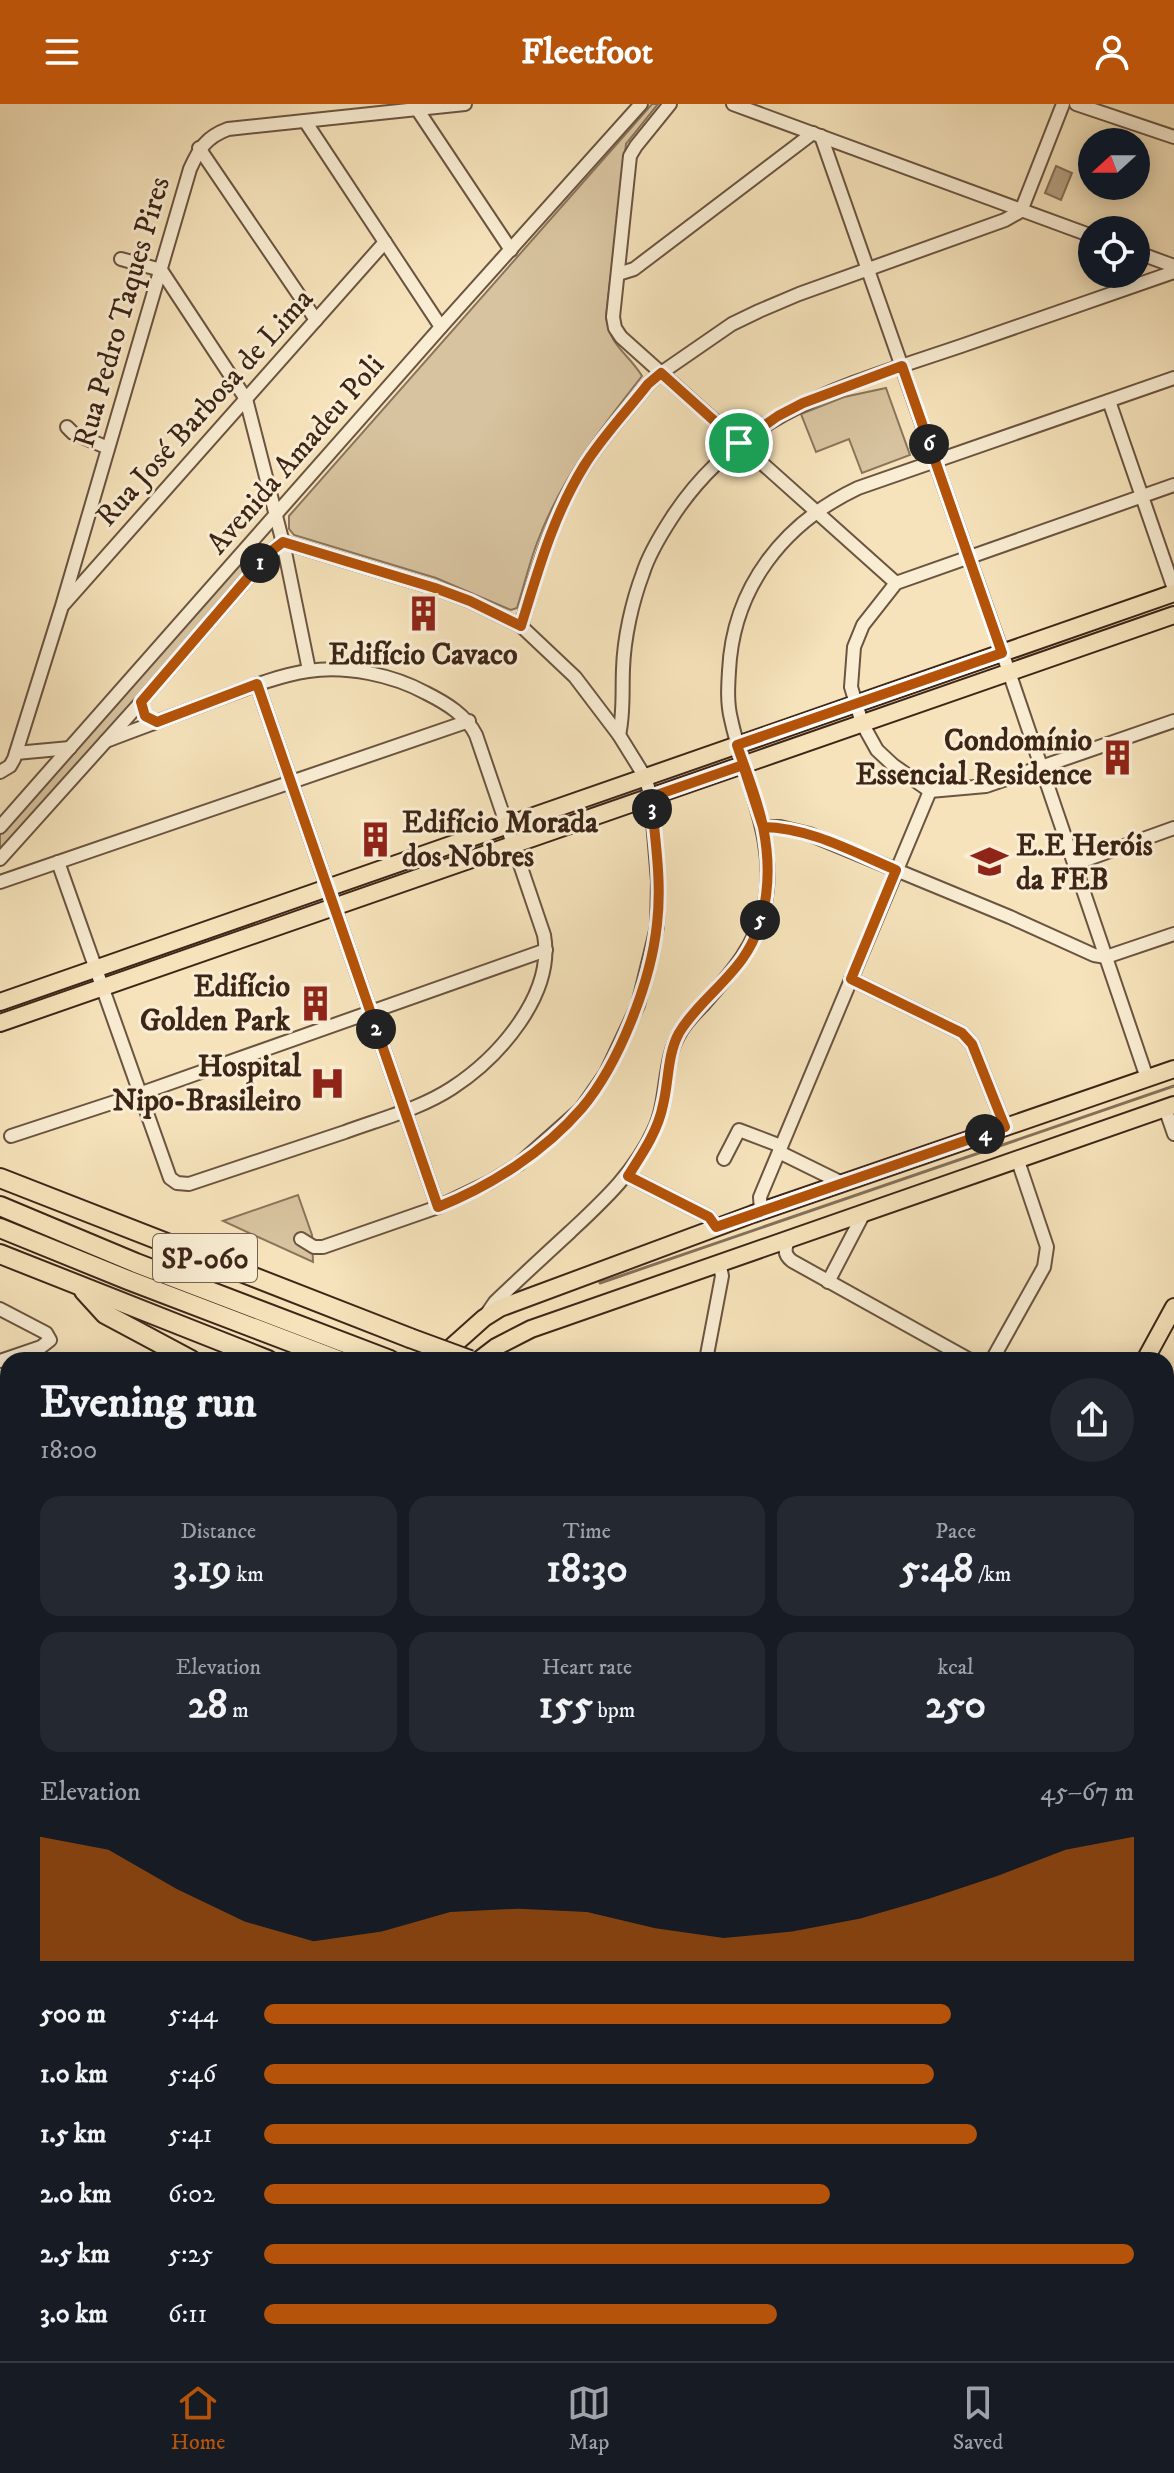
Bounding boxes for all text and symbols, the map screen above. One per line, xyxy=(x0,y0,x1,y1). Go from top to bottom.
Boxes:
icon: menu xyxy=(40,30,84,74)
text: Fleetfoot xyxy=(521,30,653,75)
icon: person xyxy=(1090,30,1134,74)
north arrow xyxy=(1078,128,1150,200)
map controls xyxy=(1078,128,1150,288)
street label: Rua Pedro Taques Pires xyxy=(66,173,179,452)
button: locate xyxy=(1078,216,1150,288)
street label: Rua José Barbosa de Lima xyxy=(88,281,322,535)
street label: Avenida Amadeu Poli xyxy=(199,348,393,562)
pin xyxy=(705,409,773,477)
icon: arrive xyxy=(717,421,761,465)
pin: 6 xyxy=(909,424,949,464)
text: 6 xyxy=(923,430,935,457)
pin: 1 xyxy=(240,543,280,583)
text: 1 xyxy=(256,549,264,576)
building icon: Edifício Cavaco xyxy=(404,594,442,632)
place label: Edifício Cavaco xyxy=(329,637,517,674)
place label: Condomínio Essencial Residence xyxy=(856,723,1093,794)
building icon: Condomínio Essencial Residence xyxy=(1099,738,1137,776)
pin: 3 xyxy=(632,789,672,829)
text: 3 xyxy=(648,795,656,822)
place label: Edifício Morada dos Nobres xyxy=(402,805,599,876)
building icon: Edifício Morada dos Nobres xyxy=(357,820,395,858)
place label: E.E Heróis da FEB xyxy=(1016,828,1153,899)
school or university icon: E.E Heróis da FEB xyxy=(971,843,1009,881)
pin: 5 xyxy=(740,900,780,940)
text: 5 xyxy=(755,906,765,933)
place label: Edifício Golden Park xyxy=(140,969,291,1040)
building icon: Edifício Golden Park xyxy=(297,984,335,1022)
pin: 2 xyxy=(356,1009,396,1049)
text: 2 xyxy=(371,1015,381,1042)
place label: Hospital Nipo-Brasileiro xyxy=(112,1049,302,1120)
hospital icon: Hospital Nipo-Brasileiro xyxy=(308,1064,346,1102)
pin: 4 xyxy=(965,1114,1005,1154)
text: 4 xyxy=(979,1120,991,1147)
road number: SP-060 xyxy=(153,1234,257,1282)
text: Evening run xyxy=(40,1376,257,1431)
button: share xyxy=(1050,1378,1134,1462)
text: 18:00 xyxy=(40,1434,97,1467)
text: Distance xyxy=(180,1518,256,1545)
text: Time xyxy=(563,1518,611,1545)
text: Pace xyxy=(935,1518,976,1545)
text: 3.19 xyxy=(173,1545,232,1595)
text: 18:30 xyxy=(546,1545,628,1595)
text: 5:48 xyxy=(900,1545,973,1595)
text: km xyxy=(232,1561,264,1588)
text: /km xyxy=(973,1561,1011,1588)
text: Elevation xyxy=(176,1654,261,1681)
text: Heart rate xyxy=(542,1654,632,1681)
text: kcal xyxy=(938,1654,974,1681)
text: 28 xyxy=(188,1681,228,1731)
text: 155 xyxy=(539,1681,593,1731)
text: 250 xyxy=(925,1681,986,1731)
text: m xyxy=(228,1697,249,1724)
text: bpm xyxy=(593,1697,635,1724)
text: Elevation xyxy=(40,1776,141,1809)
text: 45–67 m xyxy=(1040,1776,1134,1809)
text: 500 m xyxy=(40,1998,106,2031)
text: 5:44 xyxy=(168,1998,218,2031)
text: 1.0 km xyxy=(40,2058,108,2091)
text: 5:46 xyxy=(168,2058,216,2091)
text: 1.5 km xyxy=(40,2118,106,2151)
text: 5:41 xyxy=(168,2118,212,2151)
text: 2.0 km xyxy=(40,2178,111,2211)
text: 6:02 xyxy=(168,2178,215,2211)
text: 2.5 km xyxy=(40,2238,110,2271)
text: 5:25 xyxy=(168,2238,213,2271)
text: 3.0 km xyxy=(40,2298,108,2331)
text: 6:11 xyxy=(168,2298,207,2331)
tab: Home xyxy=(171,2381,225,2456)
tab: Map xyxy=(567,2381,611,2456)
tab: Saved xyxy=(953,2381,1003,2456)

